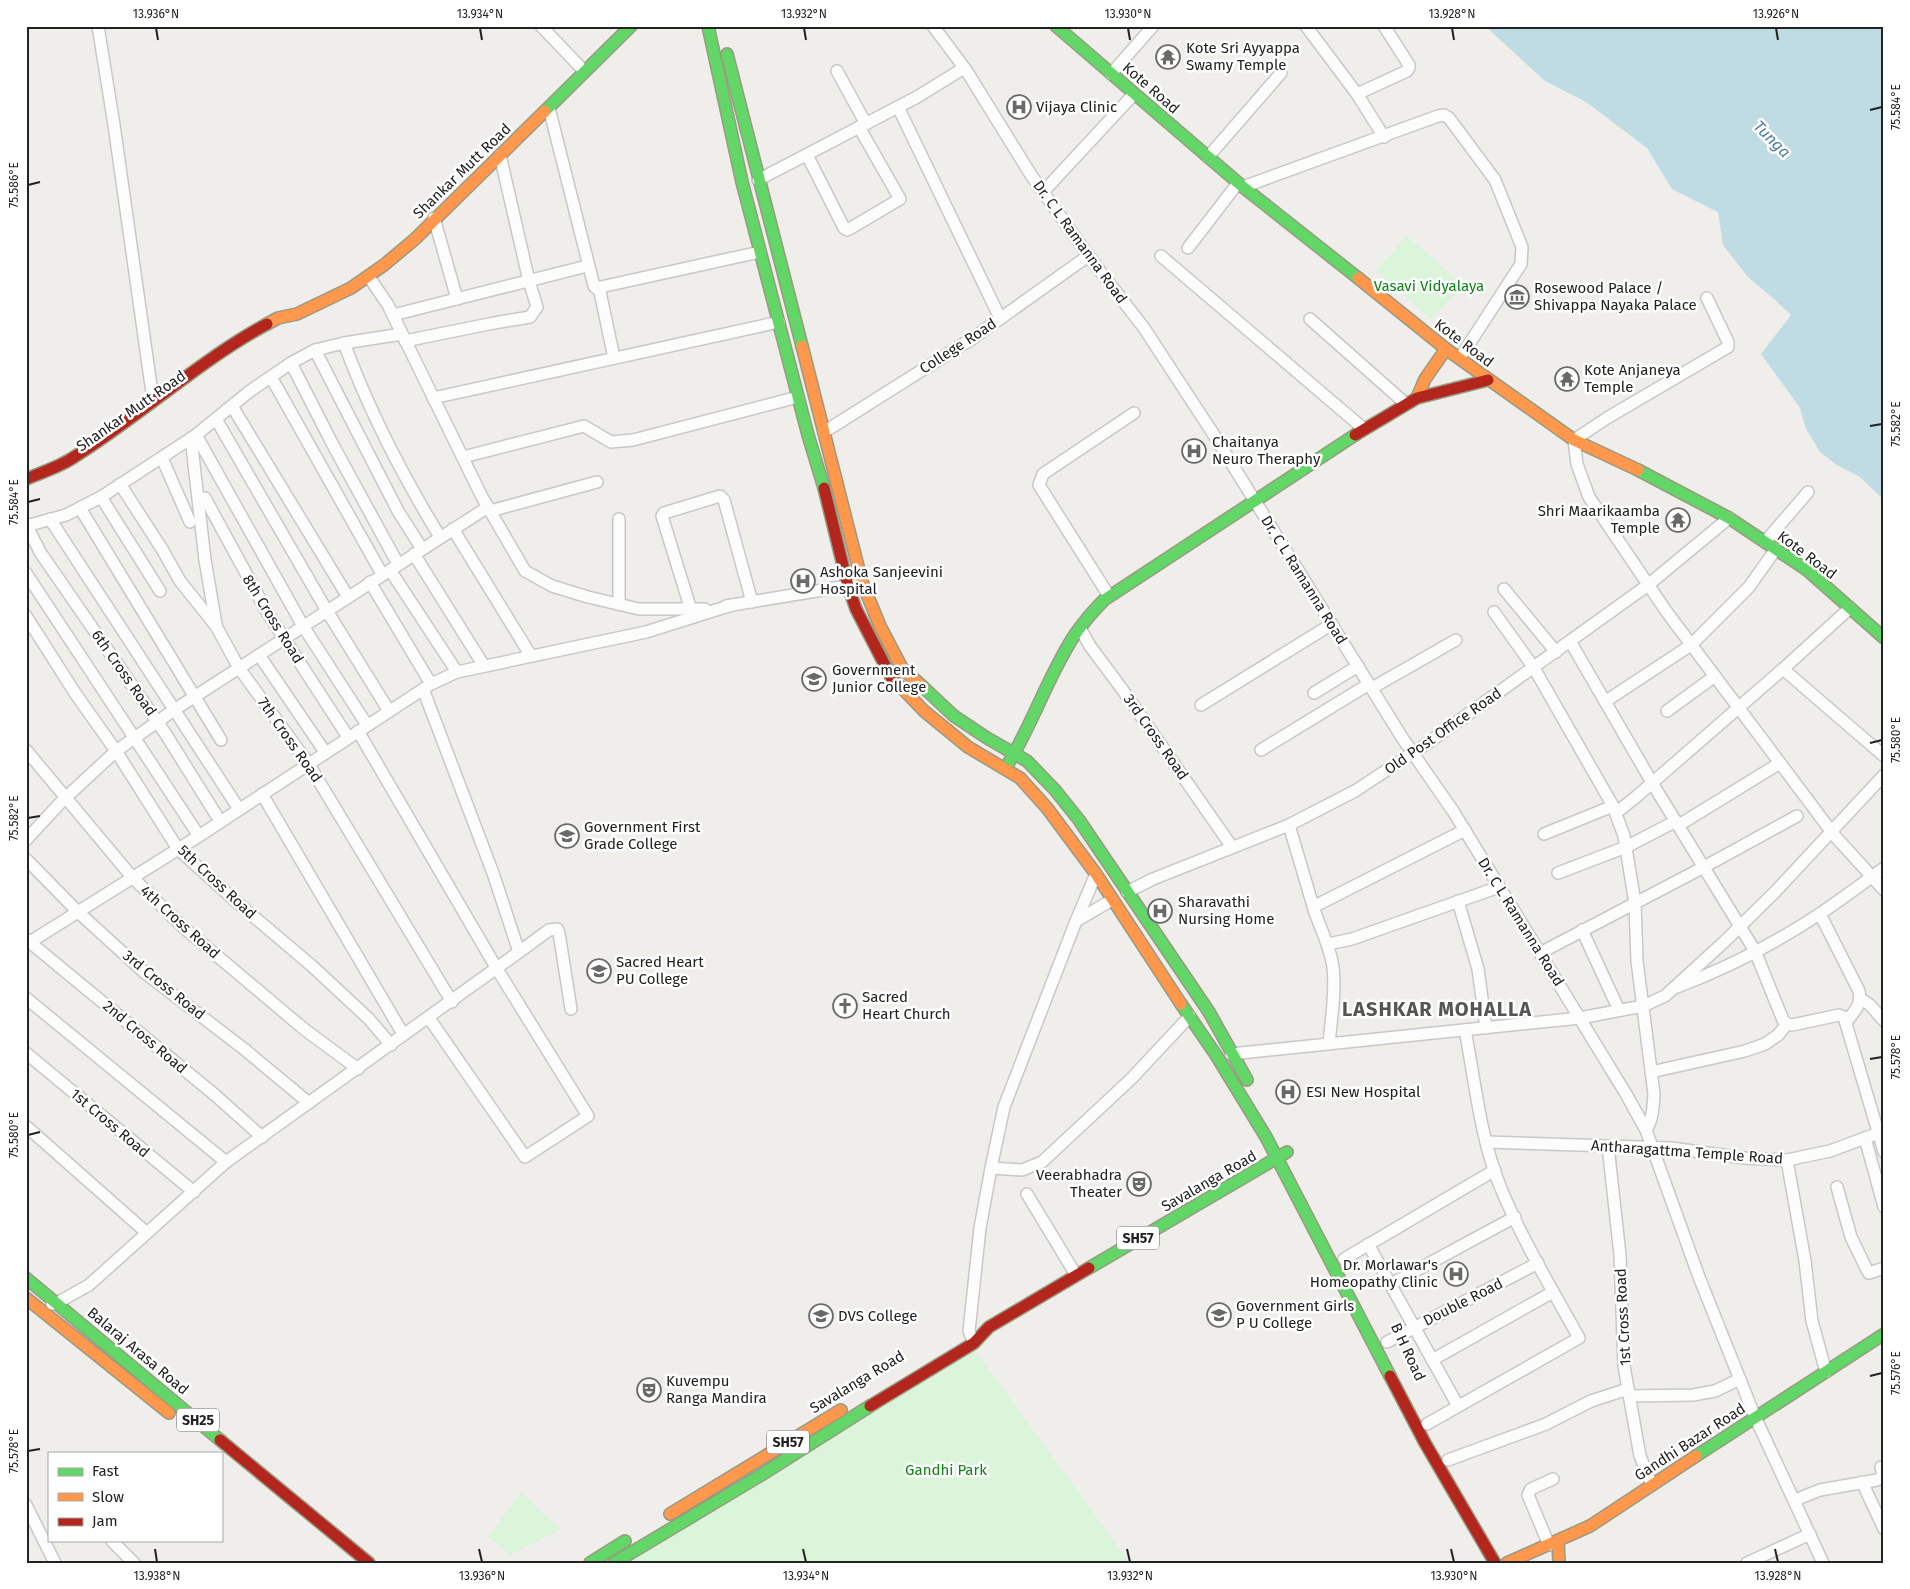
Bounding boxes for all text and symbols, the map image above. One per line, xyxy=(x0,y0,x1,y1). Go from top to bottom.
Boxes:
text: 13.936°N xyxy=(133,7,179,21)
text: 13.934°N xyxy=(457,7,503,21)
text: 13.932°N xyxy=(781,7,827,21)
text: 13.930°N xyxy=(1105,7,1151,21)
text: 13.928°N xyxy=(1429,7,1475,21)
text: 13.926°N xyxy=(1753,7,1799,21)
place label: Kote Sri Ayyappa Swamy Temple xyxy=(1186,39,1300,74)
temple icon: Kote Sri Ayyappa Swamy Temple xyxy=(1155,44,1181,70)
street label: Kote Road xyxy=(1119,58,1183,118)
text: 75.584°E xyxy=(1889,84,1903,130)
hospital icon: Vijaya Clinic xyxy=(1006,94,1032,120)
place label: Vijaya Clinic xyxy=(1036,98,1117,116)
water label: Tunga xyxy=(1750,117,1794,161)
street label: Shankar Mutt Road xyxy=(409,120,515,222)
text: 75.586°E xyxy=(7,162,21,208)
street label: Dr. C L Ramanna Road xyxy=(1029,177,1131,307)
park label: Vasavi Vidyalaya xyxy=(1374,277,1484,295)
place label: Rosewood Palace / Shivappa Nayaka Palace xyxy=(1534,279,1697,314)
museum icon: Rosewood Palace / Shivappa Nayaka Palace xyxy=(1504,284,1530,310)
street label: College Road xyxy=(916,314,1000,378)
street label: Kote Road xyxy=(1431,315,1497,371)
place label: Kote Anjaneya Temple xyxy=(1584,361,1681,396)
temple icon: Kote Anjaneya Temple xyxy=(1554,366,1580,392)
street label: Shankar Mutt Road xyxy=(73,367,189,455)
text: 75.582°E xyxy=(1889,401,1903,447)
place label: Chaitanya Neuro Theraphy xyxy=(1212,433,1321,468)
hospital icon: Chaitanya Neuro Theraphy xyxy=(1181,438,1207,464)
text: 75.584°E xyxy=(7,479,21,525)
place label: Shri Maarikaamba Temple xyxy=(1538,502,1660,537)
temple icon: Shri Maarikaamba Temple xyxy=(1665,507,1691,533)
street label: Dr. C L Ramanna Road xyxy=(1257,512,1351,648)
street label: Kote Road xyxy=(1774,527,1840,583)
place label: Ashoka Sanjeevini Hospital xyxy=(820,563,943,598)
hospital icon: Ashoka Sanjeevini Hospital xyxy=(790,568,816,594)
street label: 8th Cross Road xyxy=(239,571,307,667)
street label: 6th Cross Road xyxy=(88,627,160,719)
place label: Government Junior College xyxy=(832,661,926,696)
school or university icon: Government Junior College xyxy=(801,666,827,692)
street label: Old Post Office Road xyxy=(1381,684,1505,778)
street label: 3rd Cross Road xyxy=(1120,691,1192,783)
street label: 7th Cross Road xyxy=(254,694,326,786)
text: 75.580°E xyxy=(1889,717,1903,763)
text: 75.582°E xyxy=(7,795,21,841)
place label: Government First Grade College xyxy=(584,818,701,853)
school or university icon: Government First Grade College xyxy=(554,823,580,849)
street label: 5th Cross Road xyxy=(174,841,260,923)
street label: Dr. C L Ramanna Road xyxy=(1474,854,1568,990)
street label: 4th Cross Road xyxy=(136,882,224,962)
place label: Sharavathi Nursing Home xyxy=(1178,893,1274,928)
hospital icon: Sharavathi Nursing Home xyxy=(1147,898,1173,924)
street label: 3rd Cross Road xyxy=(119,946,209,1024)
place label: Sacred Heart PU College xyxy=(616,953,704,988)
school or university icon: Sacred Heart PU College xyxy=(586,958,612,984)
place label: Sacred Heart Church xyxy=(862,988,951,1023)
church icon: Sacred Heart Church xyxy=(832,993,858,1019)
street label: 2nd Cross Road xyxy=(99,997,191,1077)
district label: LASHKAR MOHALLA xyxy=(1342,997,1532,1021)
text: 75.578°E xyxy=(1889,1035,1903,1079)
hospital icon: ESI New Hospital xyxy=(1275,1079,1301,1105)
place label: ESI New Hospital xyxy=(1306,1083,1421,1101)
street label: 1st Cross Road xyxy=(67,1085,153,1161)
text: 75.580°E xyxy=(7,1112,21,1158)
street label: Antharagattma Temple Road xyxy=(1590,1136,1784,1168)
street label: Savalanga Road xyxy=(1158,1147,1260,1215)
place label: Veerabhadra Theater xyxy=(1036,1166,1122,1201)
theatre icon: Veerabhadra Theater xyxy=(1126,1171,1152,1197)
road number: SH57 xyxy=(1117,1226,1159,1250)
place label: Dr. Morlawar's Homeopathy Clinic xyxy=(1310,1256,1438,1291)
hospital icon: Dr. Morlawar's Homeopathy Clinic xyxy=(1443,1261,1469,1287)
street label: 1st Cross Road xyxy=(1611,1268,1635,1366)
street label: Double Road xyxy=(1420,1274,1506,1330)
place label: Government Girls P U College xyxy=(1236,1297,1354,1332)
school or university icon: Government Girls P U College xyxy=(1206,1302,1232,1328)
street label: Balaraj Arasa Road xyxy=(84,1303,192,1399)
school or university icon: DVS College xyxy=(808,1303,834,1329)
place label: DVS College xyxy=(838,1307,917,1325)
street label: B H Road xyxy=(1387,1320,1429,1384)
street label: Savalanga Road xyxy=(807,1347,907,1417)
text: 75.576°E xyxy=(1889,1351,1903,1395)
place label: Kuvempu Ranga Mandira xyxy=(666,1372,767,1407)
theatre icon: Kuvempu Ranga Mandira xyxy=(636,1377,662,1403)
street label: Gandhi Bazar Road xyxy=(1631,1399,1749,1485)
road number: SH25 xyxy=(177,1408,219,1432)
text: 75.578°E xyxy=(7,1429,21,1473)
road number: SH57 xyxy=(767,1430,809,1454)
legend xyxy=(48,1452,222,1542)
park label: Gandhi Park xyxy=(905,1461,987,1479)
text: Fast xyxy=(92,1462,119,1480)
text: Slow xyxy=(92,1488,124,1506)
text: Jam xyxy=(92,1512,118,1530)
text: 13.938°N xyxy=(134,1569,180,1583)
text: 13.936°N xyxy=(459,1569,505,1583)
text: 13.934°N xyxy=(783,1569,829,1583)
text: 13.932°N xyxy=(1107,1569,1153,1583)
text: 13.930°N xyxy=(1431,1569,1477,1583)
text: 13.928°N xyxy=(1755,1569,1801,1583)

